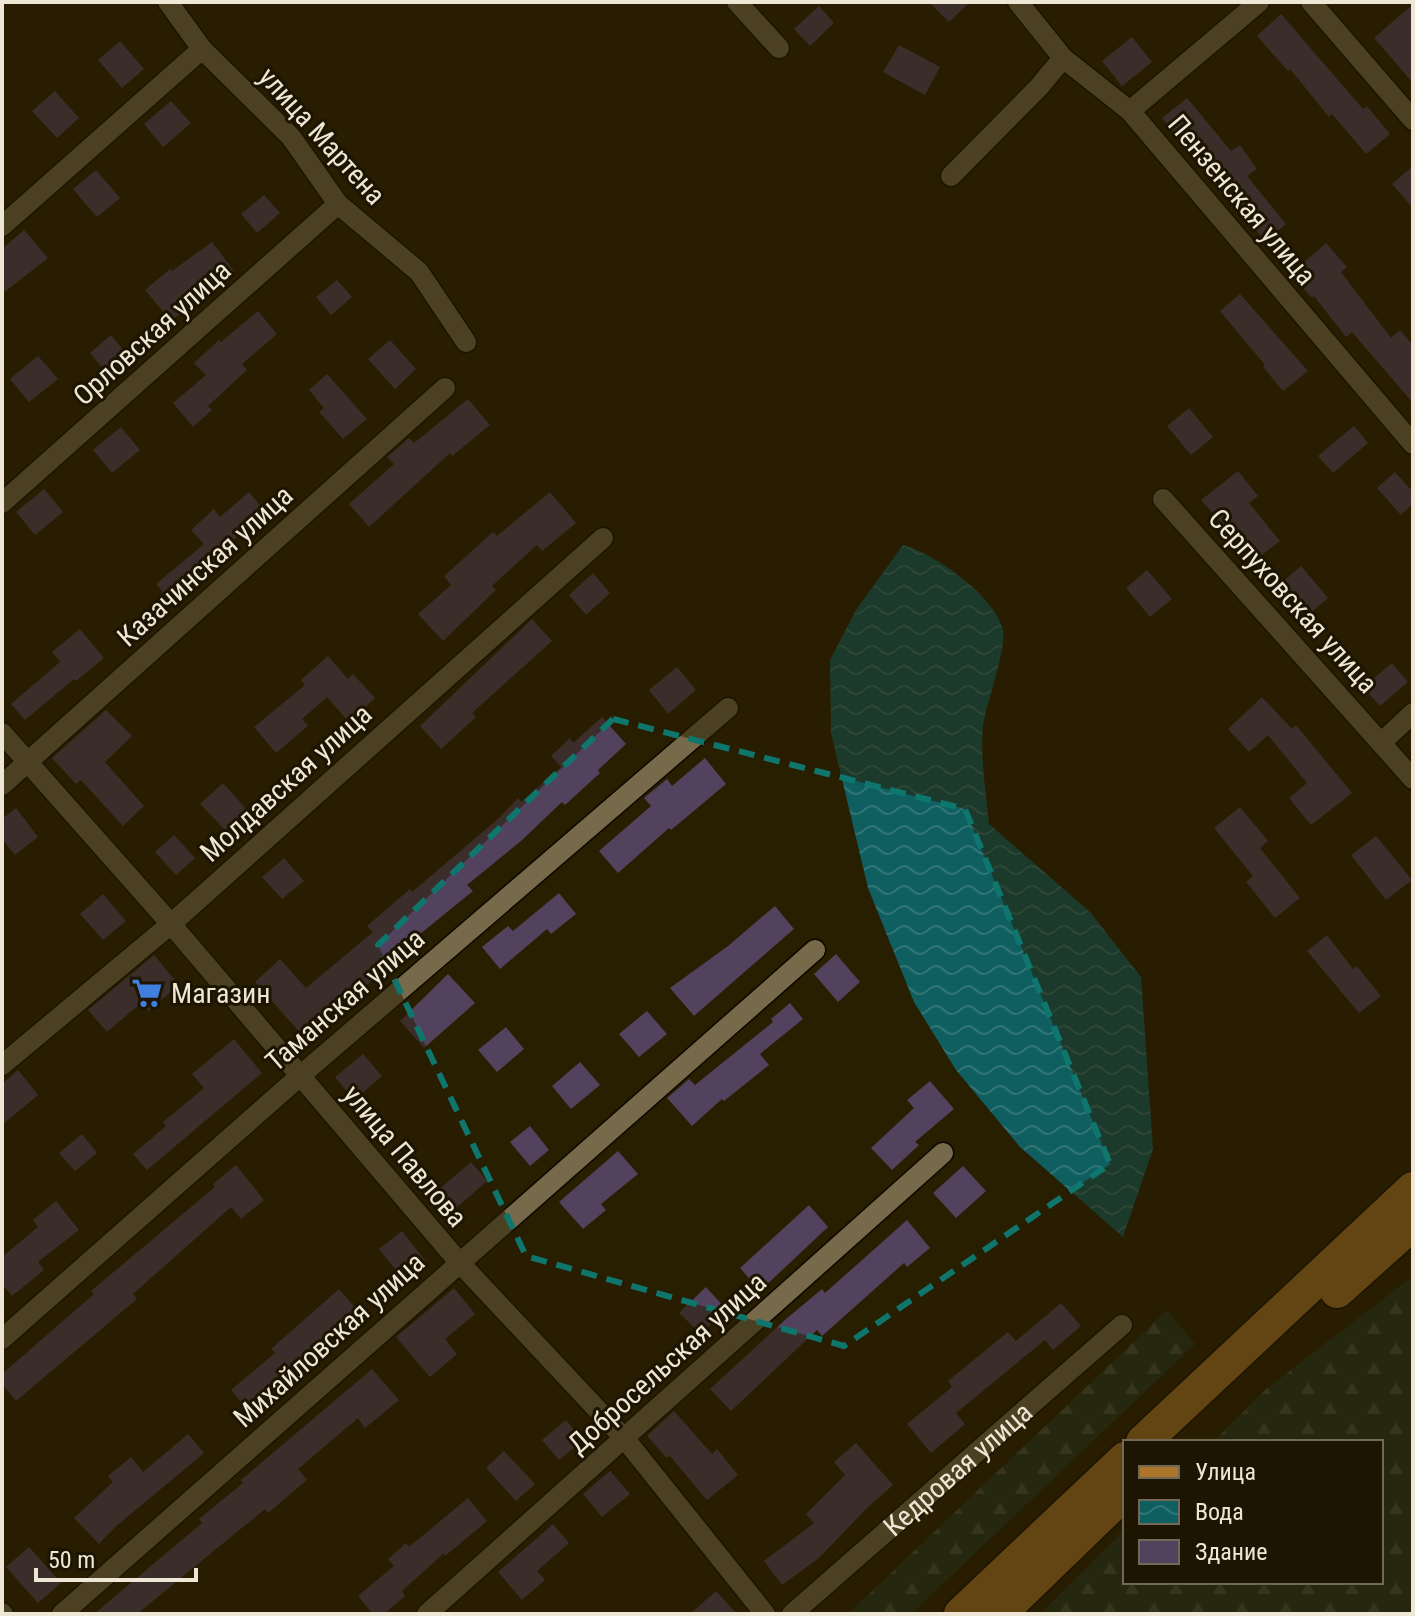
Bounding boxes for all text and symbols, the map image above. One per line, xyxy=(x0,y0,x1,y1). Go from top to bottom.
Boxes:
street label: улица Мартена xyxy=(252,61,392,211)
street label: Пензенская улица xyxy=(1161,108,1323,292)
street label: Орловская улица xyxy=(67,254,237,412)
street label: Казачинская улица xyxy=(111,479,299,653)
street label: Серпуховская улица xyxy=(1202,502,1384,700)
street label: Молдавская улица xyxy=(193,697,379,869)
street label: Таманская улица xyxy=(259,922,431,1078)
supermarket icon: Магазин xyxy=(130,976,164,1010)
place label: Магазин xyxy=(171,977,270,1010)
street label: улица Павлова xyxy=(336,1078,474,1234)
street label: Михайловская улица xyxy=(227,1246,431,1434)
street label: Добросельская улица xyxy=(561,1265,773,1461)
street label: Кедровая улица xyxy=(876,1395,1039,1543)
legend xyxy=(1123,1440,1383,1584)
text: Улица xyxy=(1195,1458,1256,1486)
text: Вода xyxy=(1195,1498,1244,1526)
scale bar xyxy=(36,1532,196,1582)
text: Здание xyxy=(1195,1538,1267,1566)
text: 50 m xyxy=(48,1546,95,1574)

